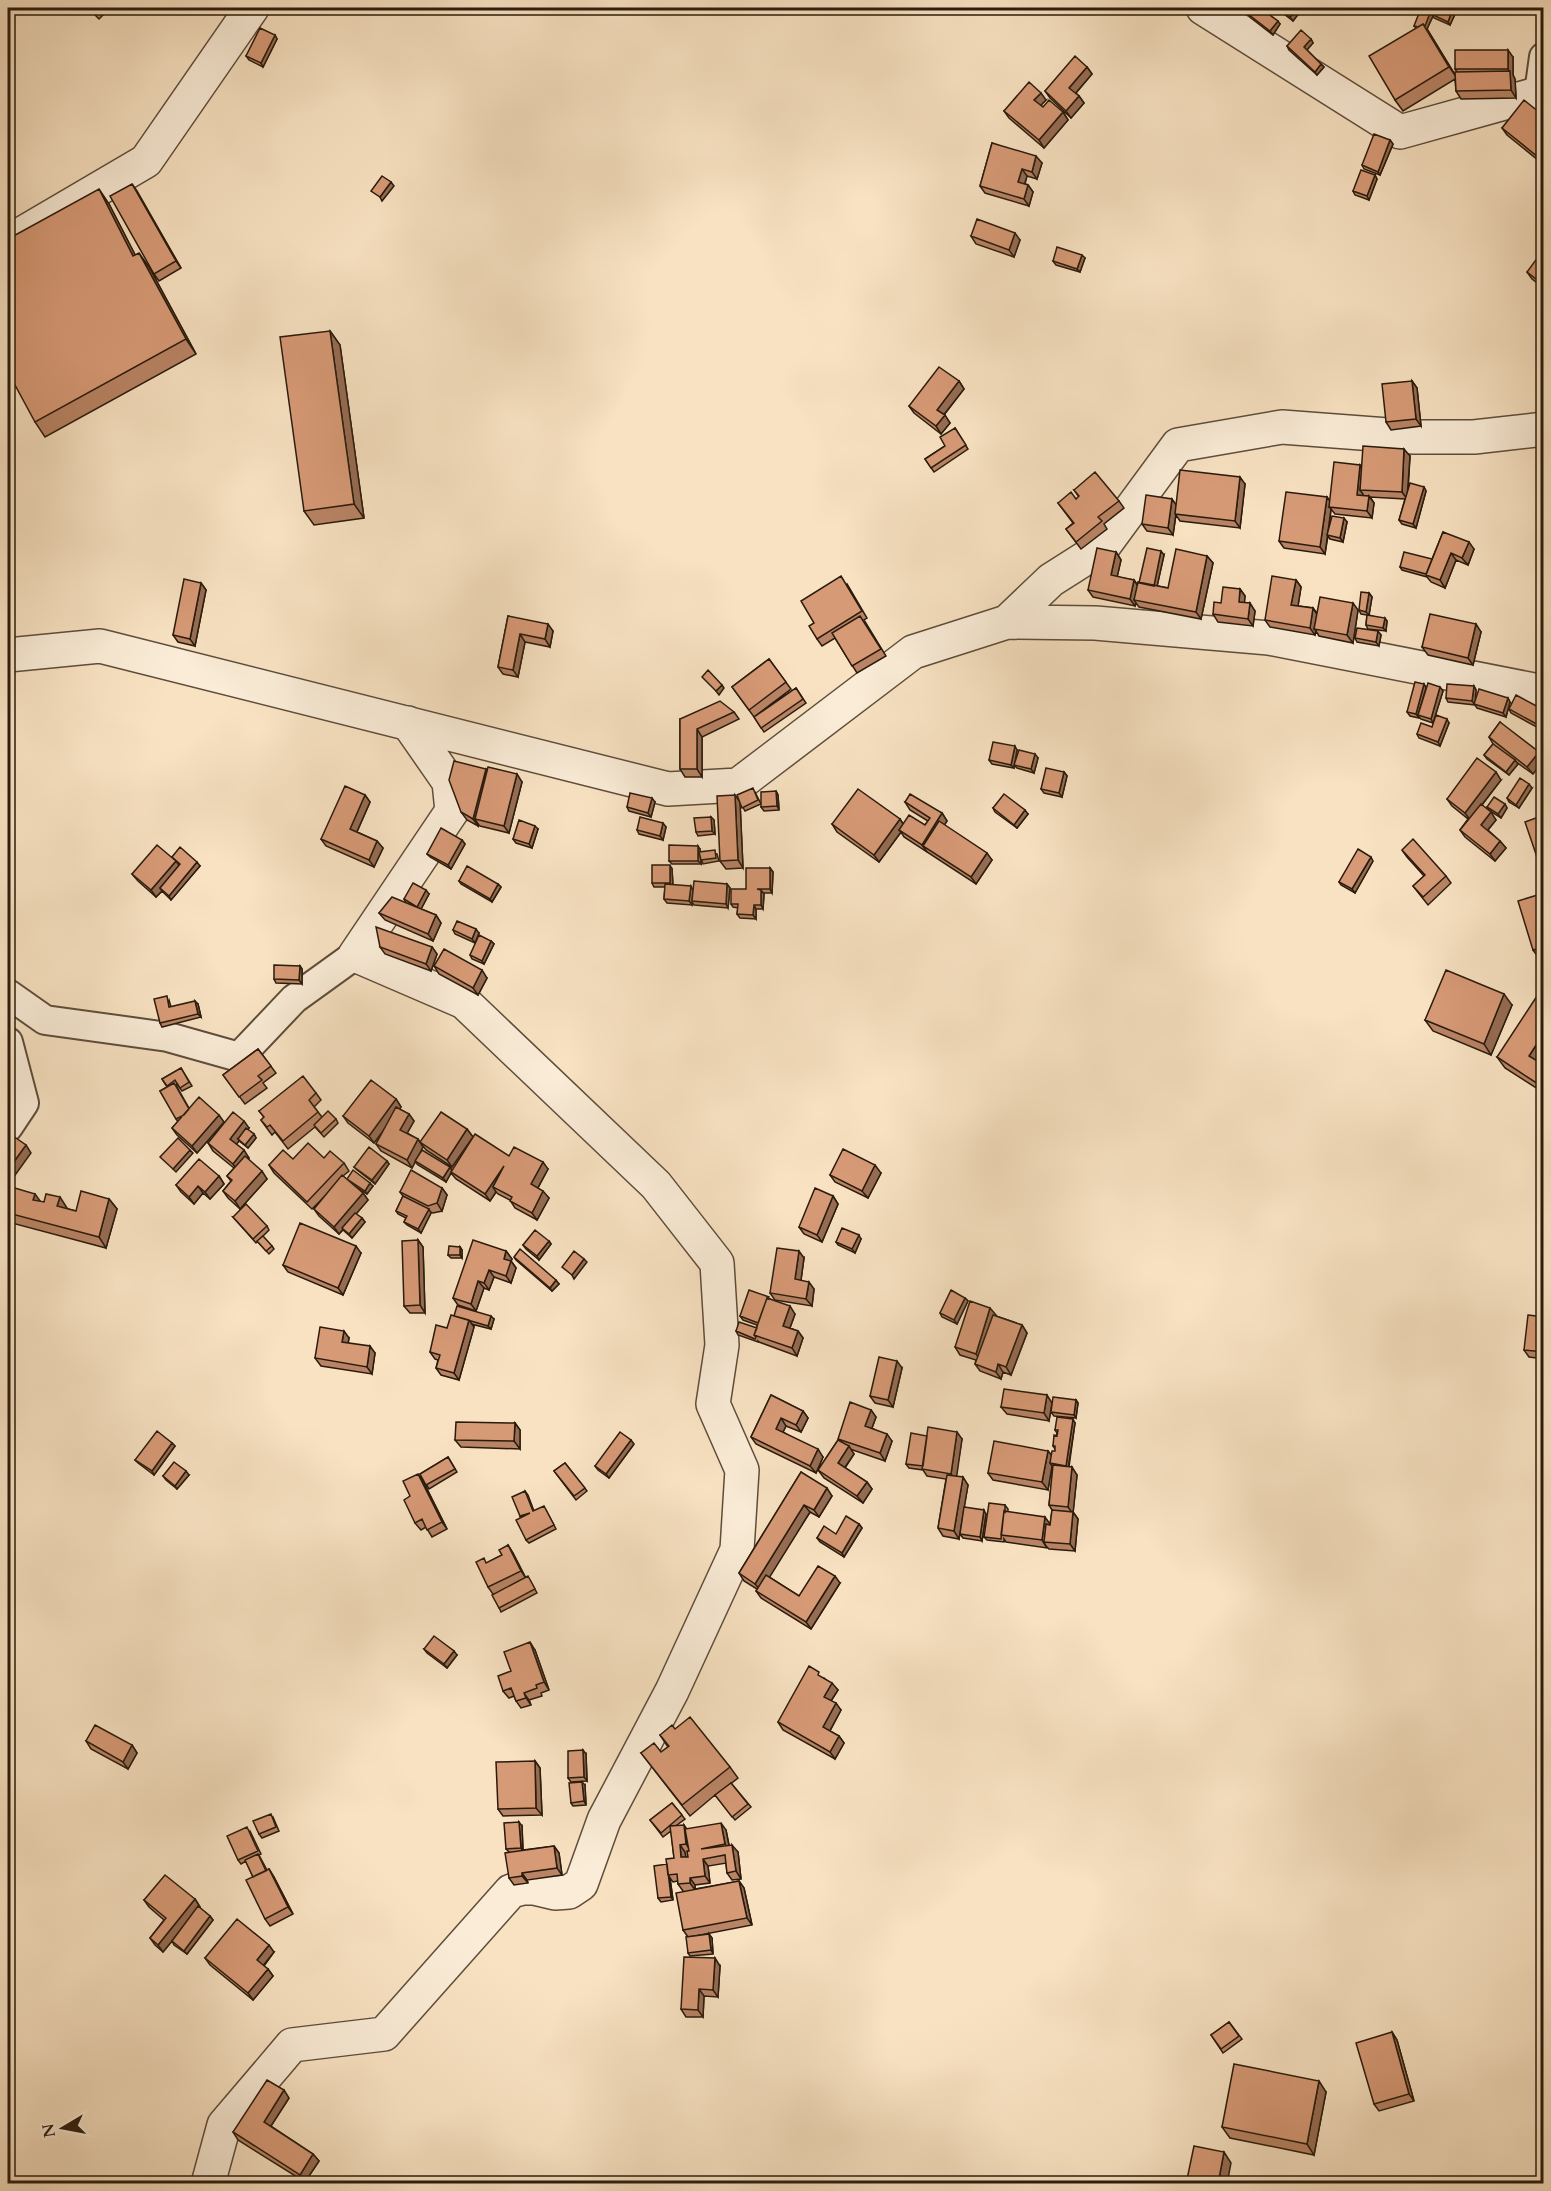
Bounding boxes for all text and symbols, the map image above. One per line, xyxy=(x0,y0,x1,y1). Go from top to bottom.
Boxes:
north arrow xyxy=(33,2098,93,2158)
text: N xyxy=(37,2122,61,2139)

